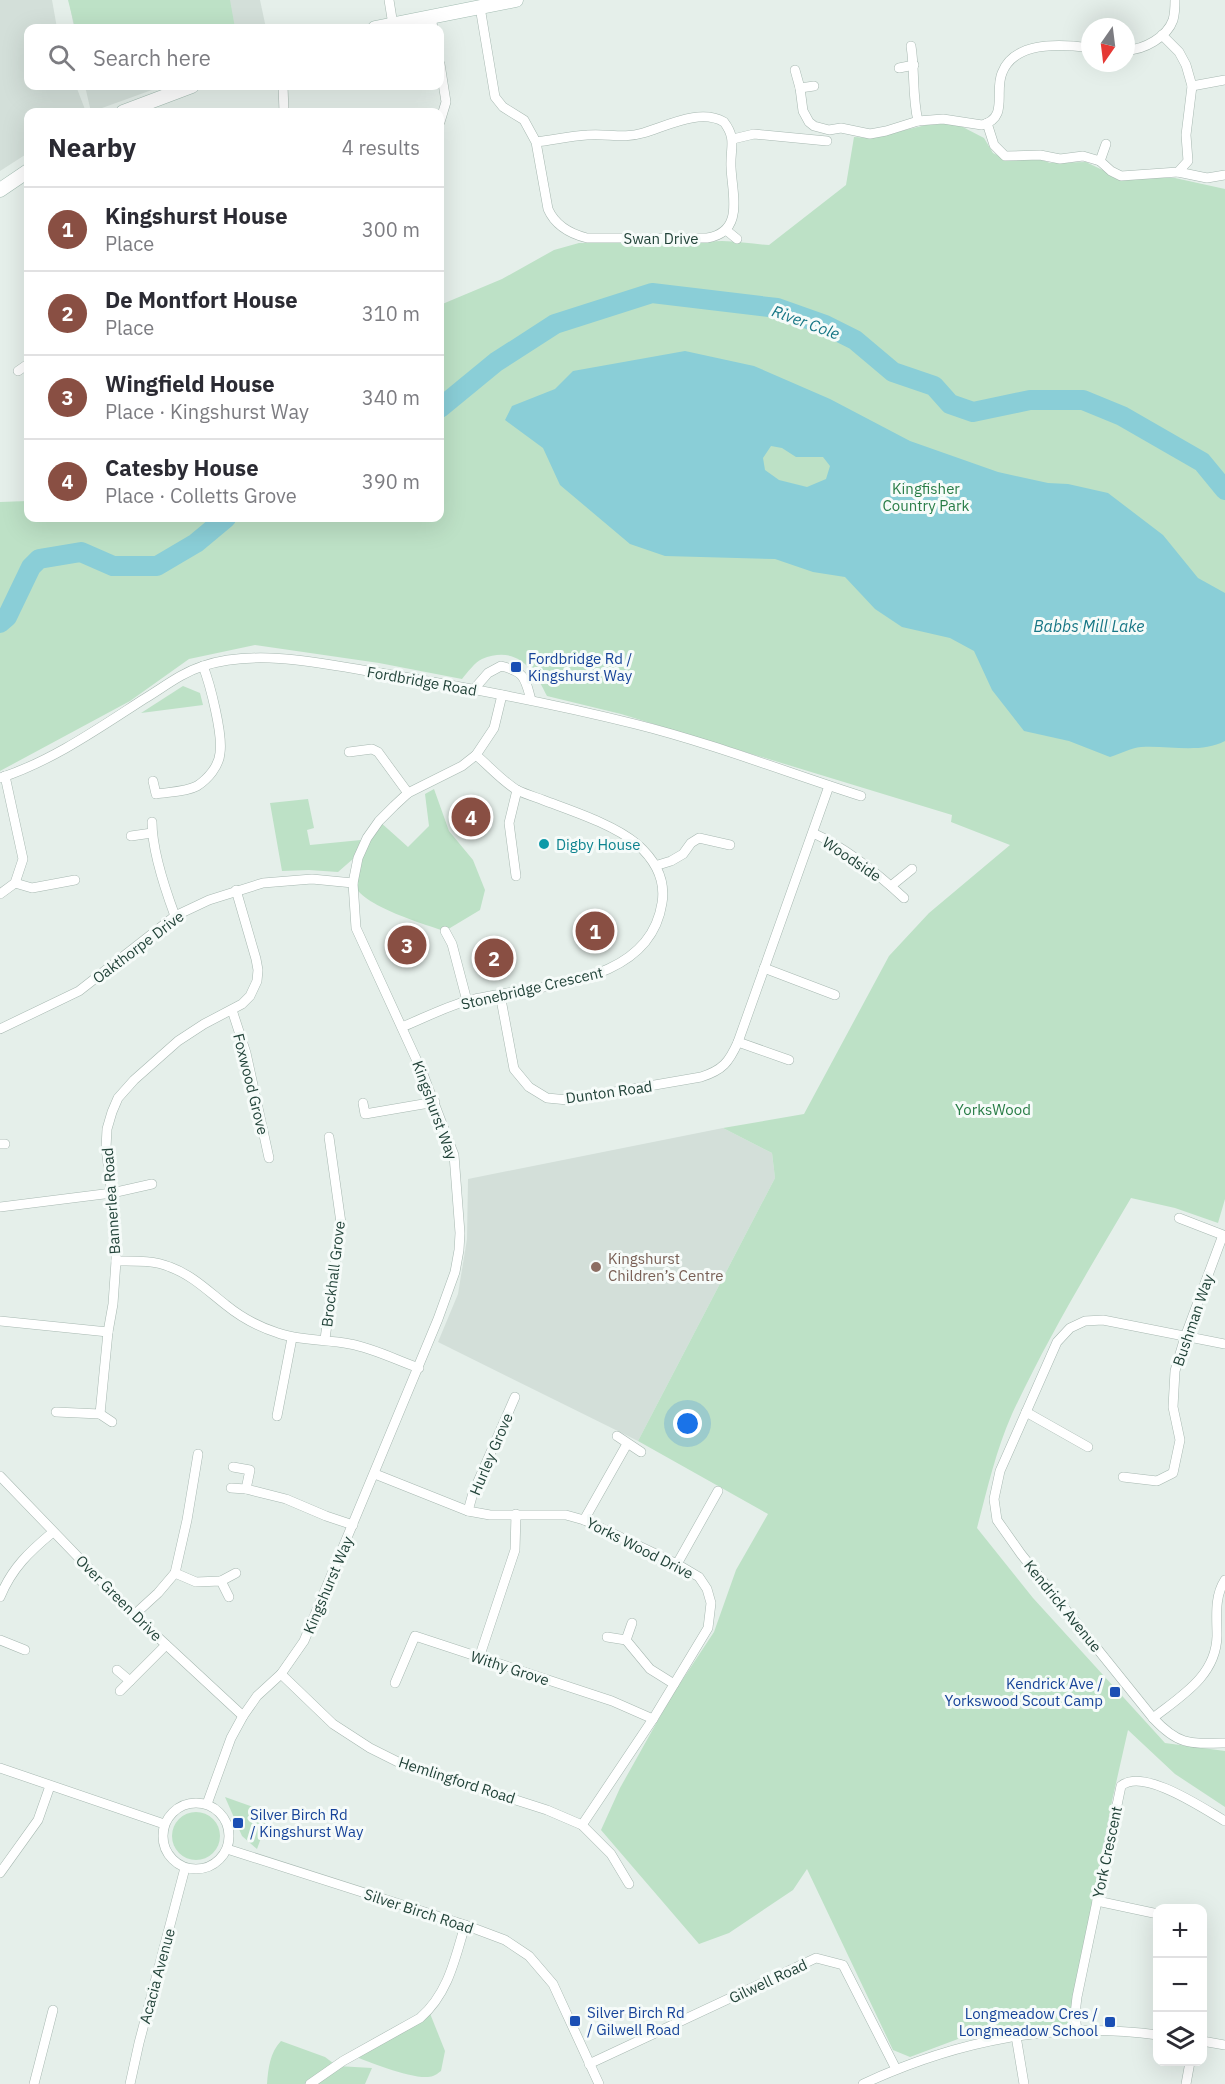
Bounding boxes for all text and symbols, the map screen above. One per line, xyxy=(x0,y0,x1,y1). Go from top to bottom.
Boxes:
north arrow xyxy=(1081,18,1135,72)
search box xyxy=(24,24,444,90)
icon: search xyxy=(45,41,78,74)
text: Search here xyxy=(93,43,211,72)
text: Nearby xyxy=(48,130,136,164)
text: 4 results xyxy=(342,134,420,161)
text: Kingshurst House xyxy=(105,201,288,230)
text: 1 xyxy=(62,216,74,243)
text: 300 m xyxy=(362,216,420,243)
street label: Swan Drive xyxy=(624,229,699,248)
text: Place xyxy=(105,230,154,257)
text: De Montfort House xyxy=(105,285,298,314)
text: 2 xyxy=(62,300,74,327)
text: 310 m xyxy=(362,300,420,327)
water label: River Cole xyxy=(769,301,843,343)
text: Place xyxy=(105,314,154,341)
text: Wingfield House xyxy=(105,369,275,398)
text: 3 xyxy=(62,384,74,411)
text: 340 m xyxy=(362,384,420,411)
text: Place · Kingshurst Way xyxy=(105,398,309,425)
text: Catesby House xyxy=(105,453,259,482)
text: 4 xyxy=(62,468,74,495)
text: 390 m xyxy=(362,468,420,495)
park label: Kingfisher Country Park xyxy=(882,479,970,515)
text: Place · Colletts Grove xyxy=(105,482,297,509)
water label: Babbs Mill Lake xyxy=(1034,616,1144,636)
place label: Fordbridge Rd / Kingshurst Way xyxy=(528,649,633,685)
marker: Fordbridge Rd / Kingshurst Way xyxy=(509,660,523,674)
street label: Fordbridge Road xyxy=(366,662,478,700)
pin: 4 xyxy=(452,794,490,840)
street label: Woodside xyxy=(819,832,885,886)
place label: Digby House xyxy=(556,835,640,854)
marker: Digby House xyxy=(537,837,551,851)
street label: Oakthorpe Drive xyxy=(89,907,187,987)
pin: 1 xyxy=(576,908,614,954)
pin: 3 xyxy=(388,922,426,968)
pin: 2 xyxy=(474,936,514,980)
street label: Stonebridge Crescent xyxy=(459,962,605,1014)
street label: Foxwood Grove xyxy=(229,1031,273,1137)
street label: Kingshurst Way xyxy=(408,1058,462,1163)
street label: Dunton Road xyxy=(564,1077,654,1107)
park label: YorksWood xyxy=(955,1100,1031,1119)
street label: Bannerlea Road xyxy=(98,1147,124,1255)
street label: Brockhall Grove xyxy=(317,1220,349,1328)
place label: Kingshurst Children’s Centre xyxy=(608,1249,724,1285)
marker: Kingshurst Children’s Centre xyxy=(589,1260,603,1274)
street label: Bushman Way xyxy=(1168,1271,1218,1368)
your location xyxy=(673,1409,702,1438)
street label: Hurley Grove xyxy=(465,1410,517,1498)
street label: Yorks Wood Drive xyxy=(583,1513,697,1583)
street label: Kingshurst Way xyxy=(299,1533,357,1637)
street label: Over Green Drive xyxy=(72,1551,166,1645)
street label: Kendrick Avenue xyxy=(1020,1556,1106,1656)
street label: Withy Grove xyxy=(468,1646,552,1690)
place label: Kendrick Ave / Yorkswood Scout Camp xyxy=(945,1674,1103,1710)
marker: Kendrick Ave / Yorkswood Scout Camp xyxy=(1108,1685,1122,1699)
street label: Hemlingford Road xyxy=(396,1752,518,1808)
street label: York Crescent xyxy=(1088,1804,1126,1900)
place label: Silver Birch Rd / Kingshurst Way xyxy=(250,1805,364,1841)
marker: Silver Birch Rd / Kingshurst Way xyxy=(231,1816,245,1830)
street label: Silver Birch Road xyxy=(362,1884,476,1938)
map controls xyxy=(1153,1904,1207,2066)
button: + xyxy=(1153,1904,1207,1958)
street label: Acacia Avenue xyxy=(135,1926,179,2026)
street label: Gilwell Road xyxy=(726,1955,810,2007)
button: − xyxy=(1153,1958,1207,2012)
place label: Silver Birch Rd / Gilwell Road xyxy=(587,2003,685,2039)
place label: Longmeadow Cres / Longmeadow School xyxy=(959,2004,1098,2040)
button: layers xyxy=(1153,2012,1207,2066)
marker: Silver Birch Rd / Gilwell Road xyxy=(568,2014,582,2028)
marker: Longmeadow Cres / Longmeadow School xyxy=(1103,2015,1117,2029)

